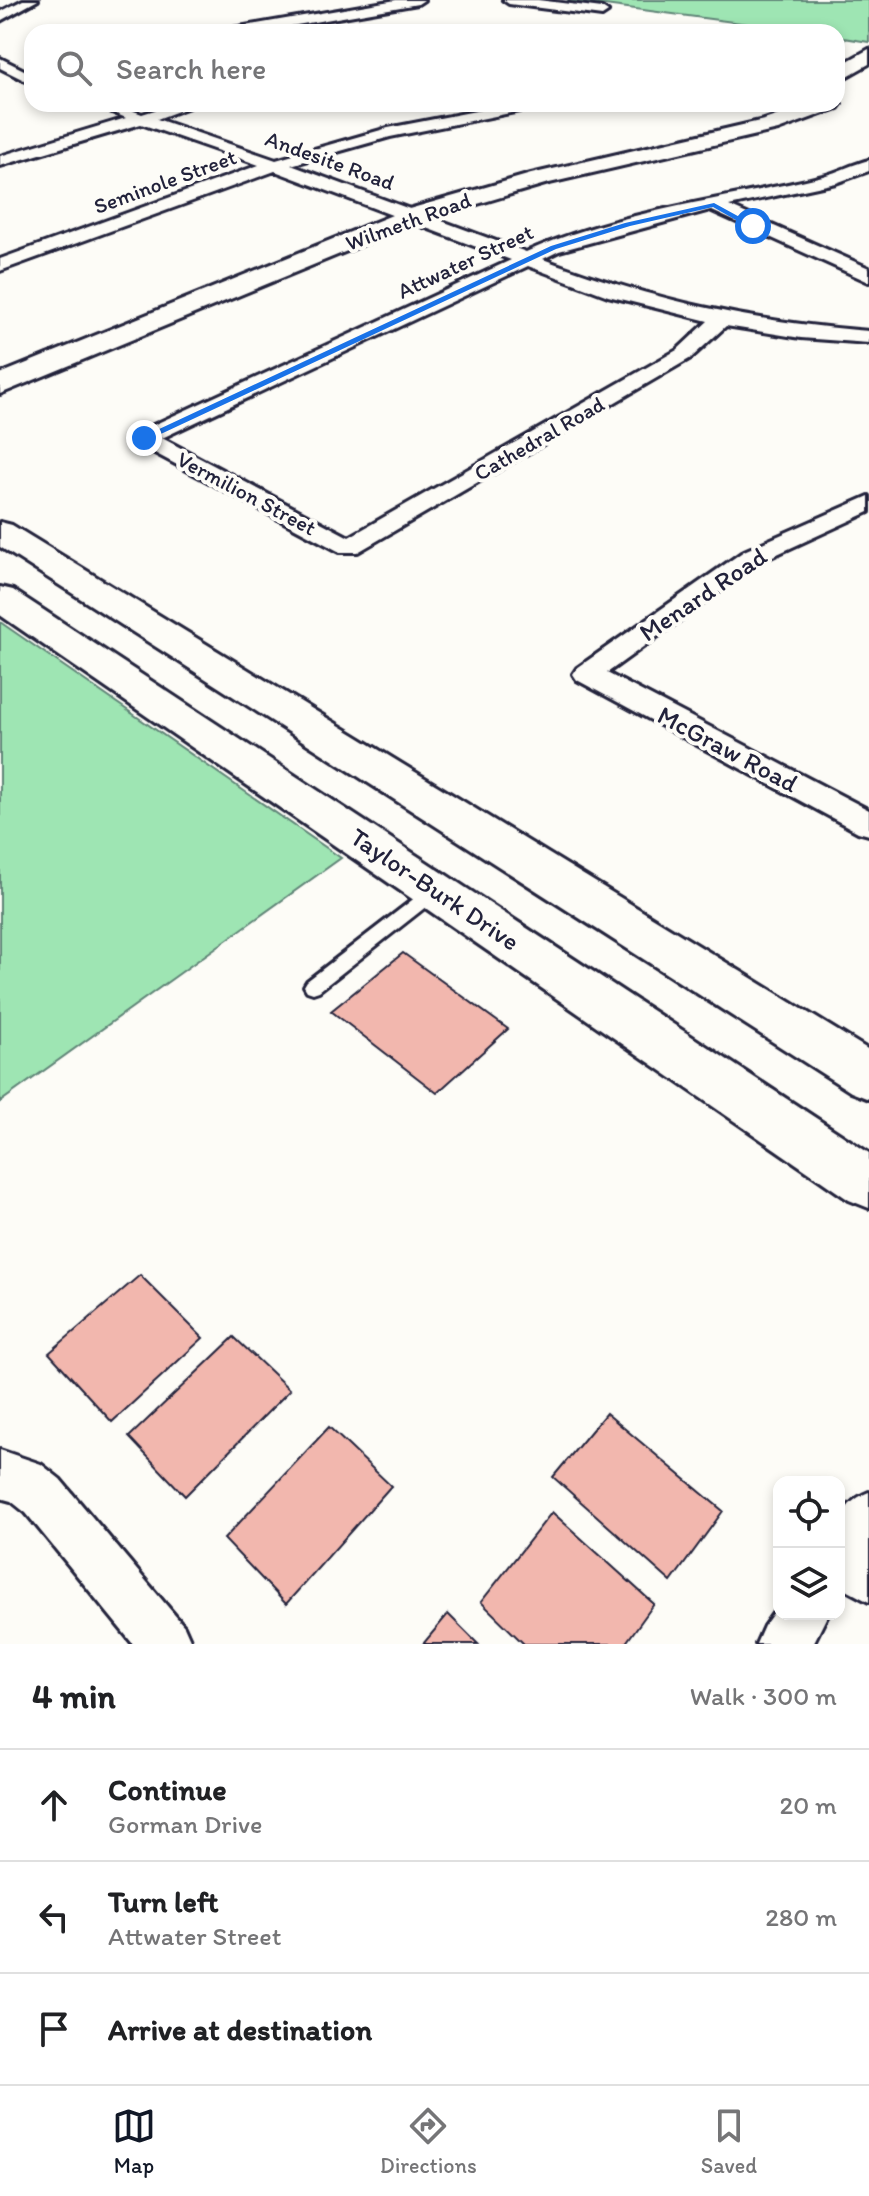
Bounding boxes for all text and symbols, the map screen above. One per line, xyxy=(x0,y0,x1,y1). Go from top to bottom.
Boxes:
search box xyxy=(24,24,845,112)
icon: search xyxy=(52,46,96,90)
text: Search here xyxy=(116,50,266,87)
street label: Andesite Road xyxy=(262,125,398,196)
street label: Seminole Street xyxy=(90,143,240,220)
street label: Wilmeth Road xyxy=(342,186,475,257)
route start xyxy=(735,208,771,244)
street label: Attwater Street xyxy=(393,218,537,305)
street label: Cathedral Road xyxy=(469,390,609,487)
route end xyxy=(126,420,162,456)
street label: Vermilion Street xyxy=(173,445,321,541)
street label: Menard Road xyxy=(633,539,773,648)
street label: McGraw Road xyxy=(652,699,804,800)
street label: Taylor-Burk Drive xyxy=(344,821,526,957)
map controls xyxy=(773,1476,845,1620)
button: locate xyxy=(773,1476,845,1548)
button: layers xyxy=(773,1548,845,1620)
text: 4 min xyxy=(32,1676,116,1717)
text: Walk · 300 m xyxy=(690,1680,837,1712)
text: Continue xyxy=(108,1771,227,1808)
icon: ahead xyxy=(32,1783,76,1827)
text: 20 m xyxy=(780,1789,837,1821)
text: Gorman Drive xyxy=(108,1808,262,1840)
text: Turn left xyxy=(108,1883,219,1920)
icon: left xyxy=(32,1895,76,1939)
text: 280 m xyxy=(765,1901,837,1933)
text: Attwater Street xyxy=(108,1920,281,1952)
icon: arrive xyxy=(32,2007,76,2051)
text: Arrive at destination xyxy=(108,2011,372,2048)
tab: Map xyxy=(112,2104,156,2179)
tab: Directions xyxy=(380,2104,477,2179)
tab: Saved xyxy=(701,2104,757,2179)

